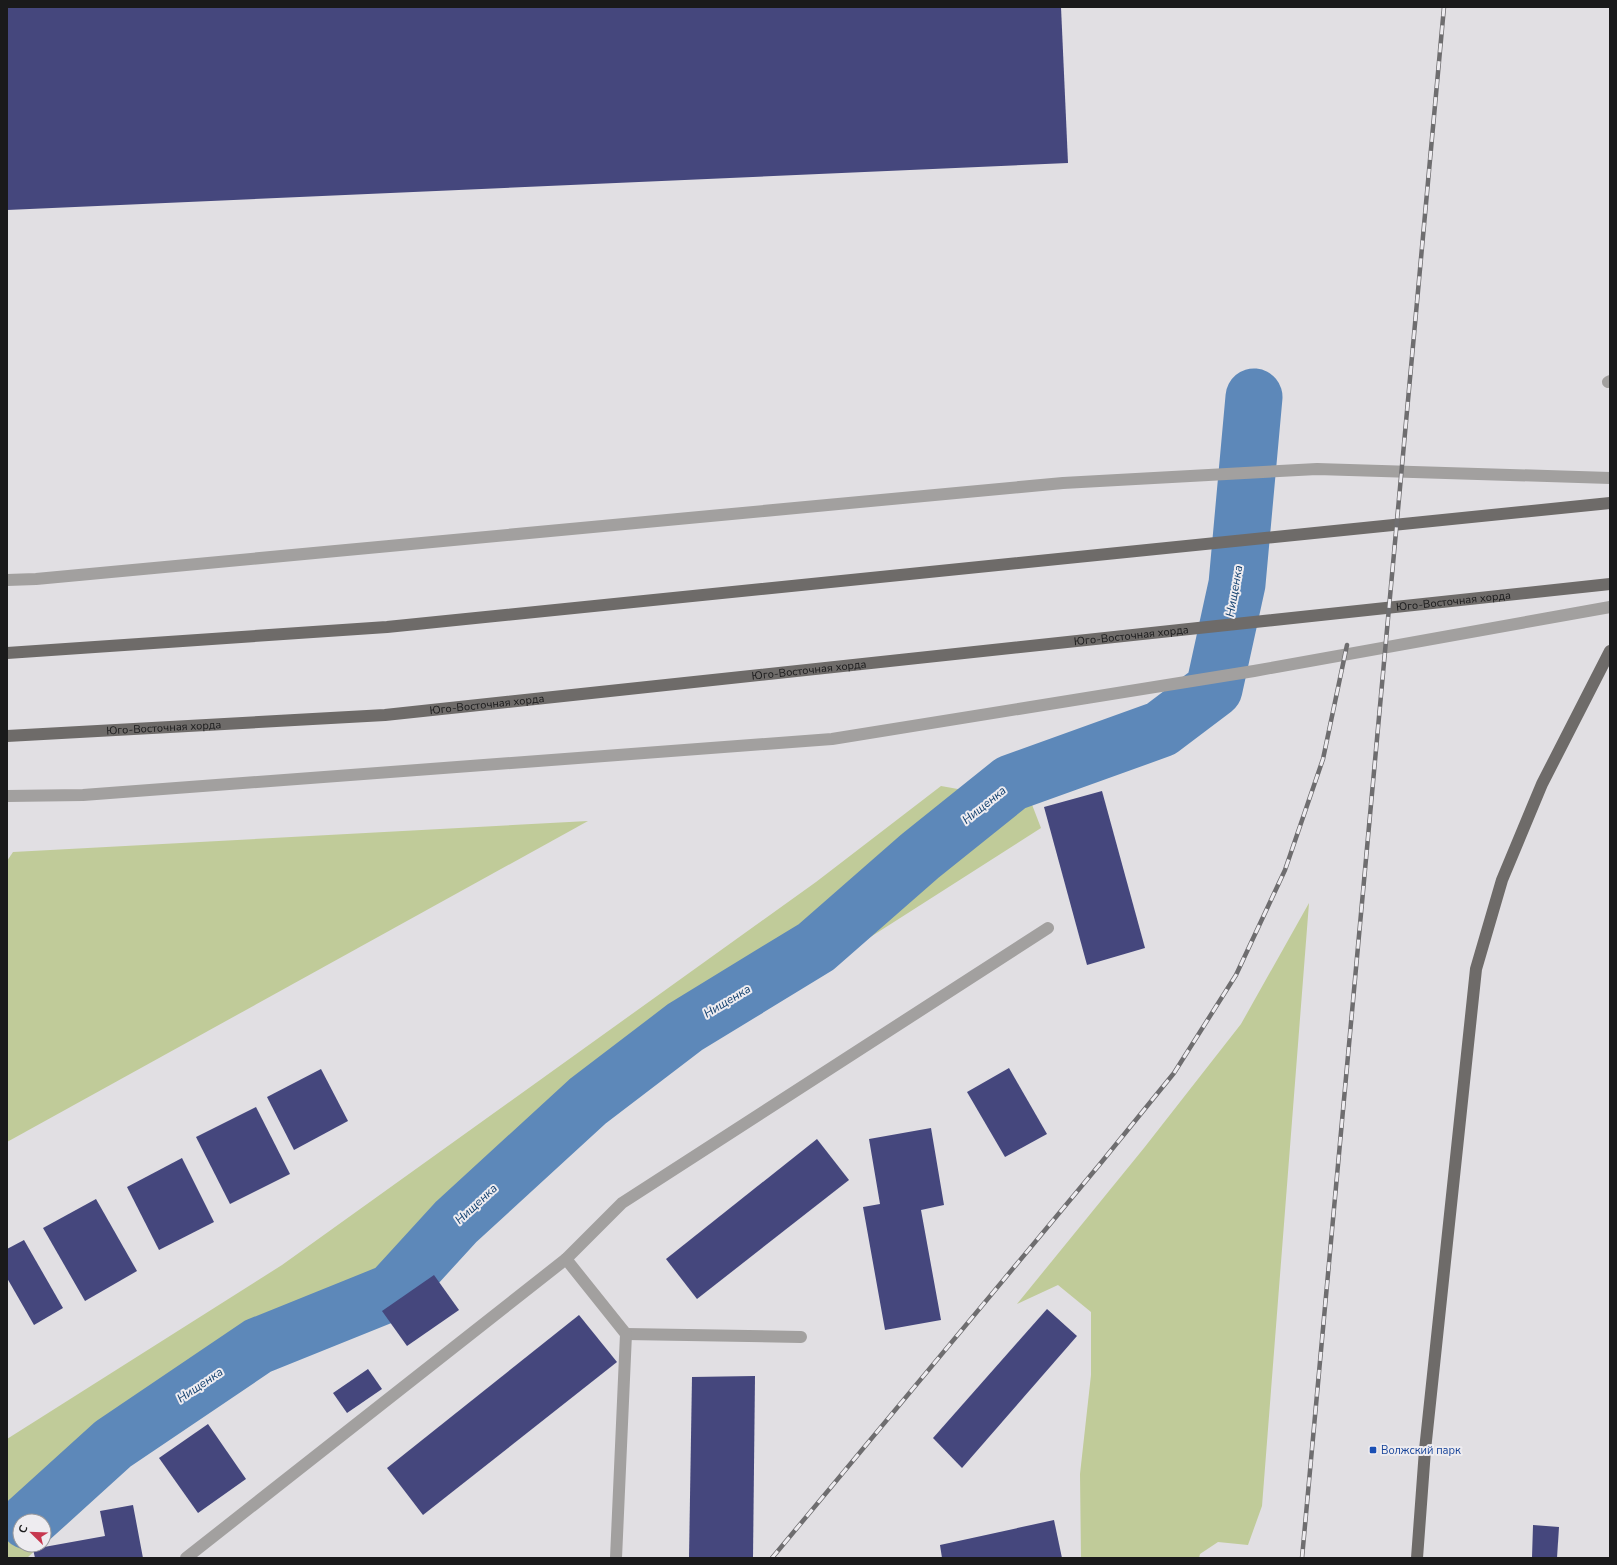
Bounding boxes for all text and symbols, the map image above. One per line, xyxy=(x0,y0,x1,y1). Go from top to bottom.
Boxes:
water label: Нищенка xyxy=(1222,564,1246,618)
street label: Юго-Восточная хорда xyxy=(1395,588,1512,615)
street label: Юго-Восточная хорда xyxy=(1073,622,1189,649)
street label: Юго-Восточная хорда xyxy=(751,657,867,684)
street label: Юго-Восточная хорда xyxy=(429,691,545,718)
street label: Юго-Восточная хорда xyxy=(106,717,222,738)
water label: Нищенка xyxy=(959,782,1009,828)
water label: Нищенка xyxy=(700,981,754,1021)
water label: Нищенка xyxy=(451,1180,501,1228)
water label: Нищенка xyxy=(174,1364,226,1406)
place label: Волжский парк xyxy=(1381,1443,1461,1458)
marker: Волжский парк xyxy=(1368,1445,1378,1455)
north arrow xyxy=(12,1513,52,1553)
text: С xyxy=(15,1522,32,1536)

